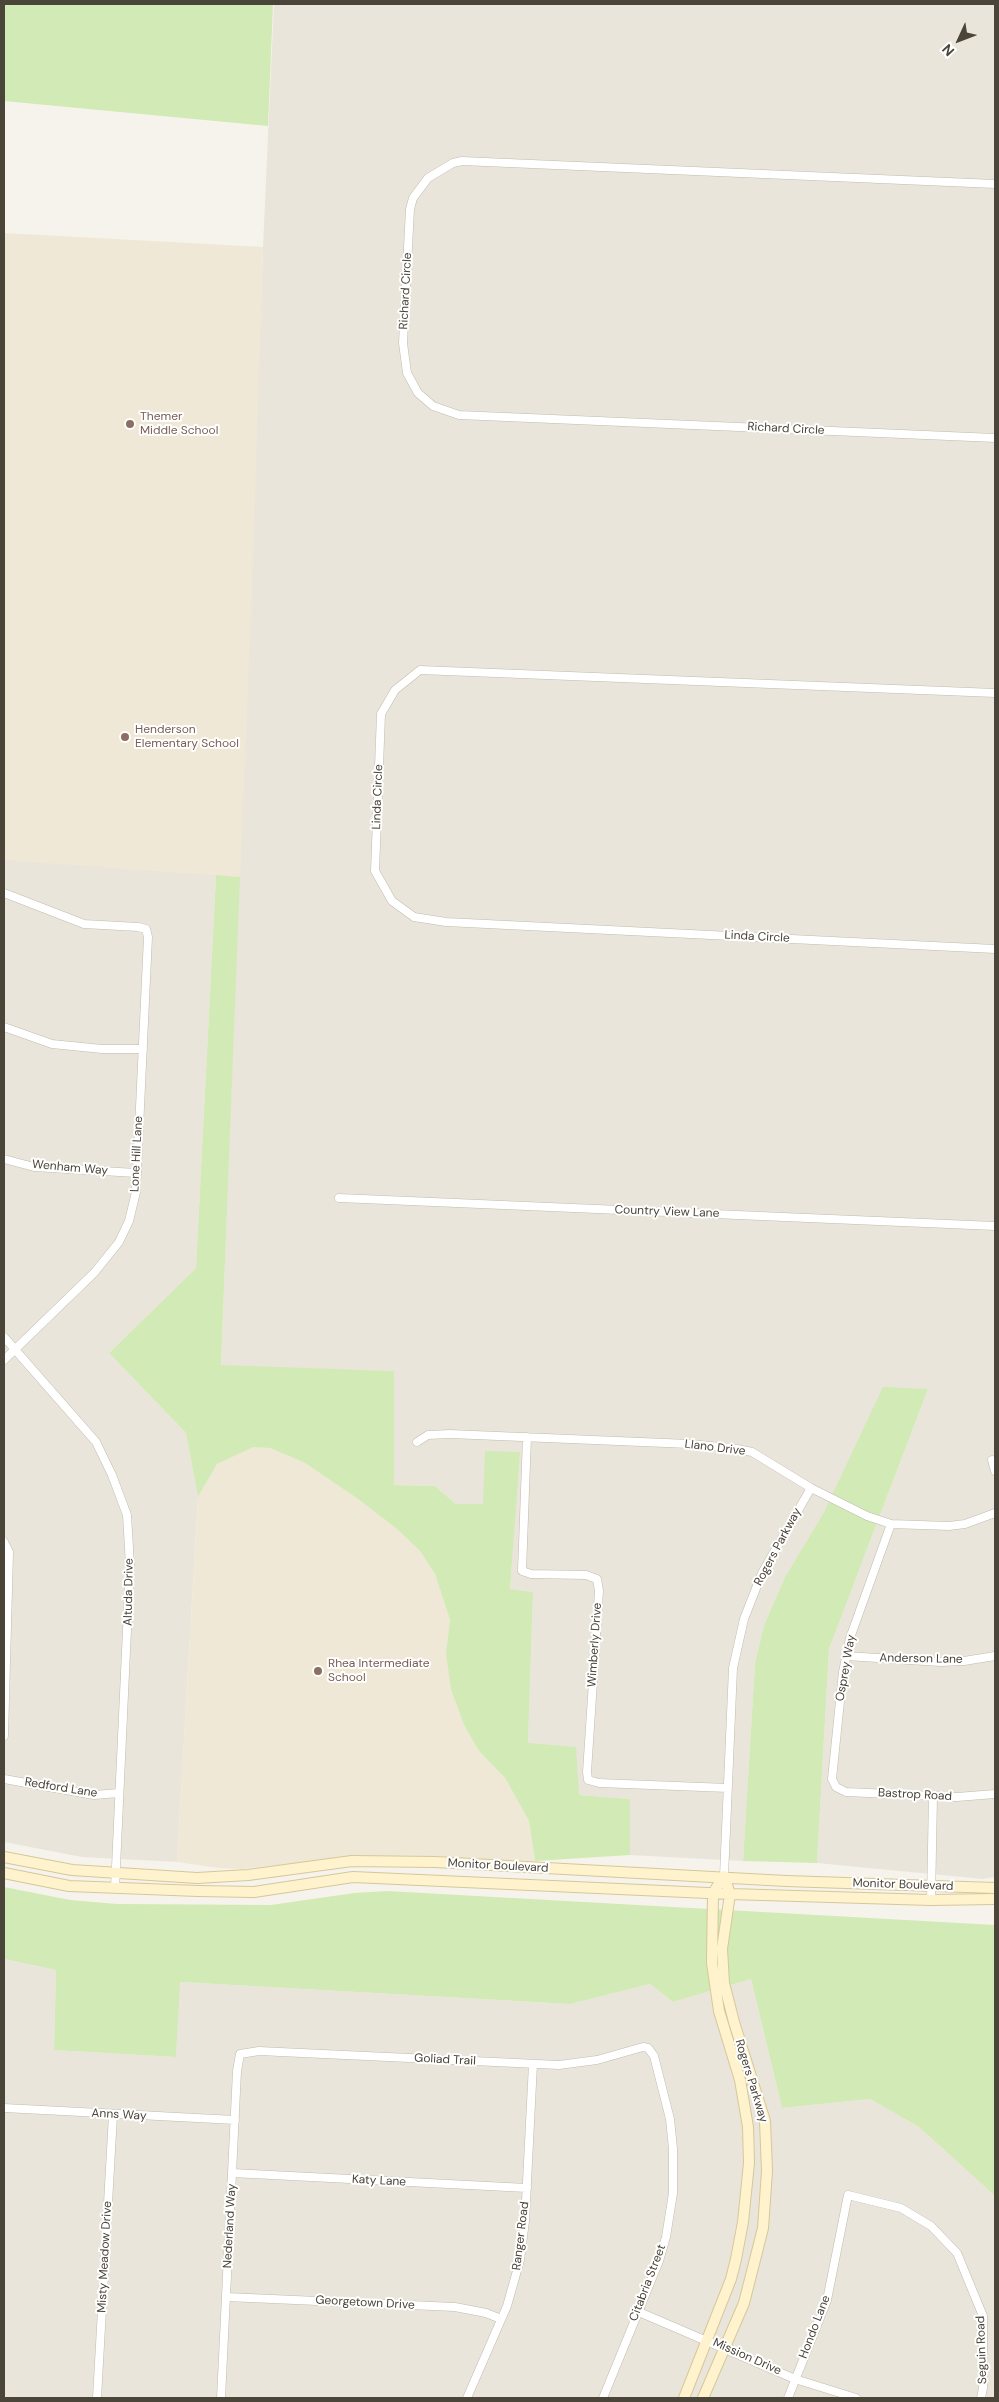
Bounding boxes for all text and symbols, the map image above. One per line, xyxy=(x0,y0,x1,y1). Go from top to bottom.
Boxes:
north arrow xyxy=(934,15,984,65)
text: N xyxy=(938,40,958,60)
street label: Richard Circle xyxy=(397,252,415,330)
place label: Themer Middle School xyxy=(140,410,218,438)
marker: Themer Middle School xyxy=(124,418,136,430)
street label: Richard Circle xyxy=(747,420,825,438)
place label: Henderson Elementary School xyxy=(135,723,239,751)
marker: Henderson Elementary School xyxy=(119,731,131,743)
street label: Linda Circle xyxy=(370,764,386,830)
street label: Linda Circle xyxy=(724,928,790,946)
street label: Lone Hill Lane xyxy=(128,1116,146,1192)
street label: Wenham Way xyxy=(31,1158,109,1178)
street label: Country View Lane xyxy=(614,1203,720,1221)
street label: Llano Drive xyxy=(684,1437,746,1459)
street label: Rogers Parkway xyxy=(751,1506,805,1588)
street label: Altuda Drive xyxy=(121,1558,137,1626)
street label: Wimberly Drive xyxy=(585,1602,605,1688)
street label: Osprey Way xyxy=(833,1634,859,1702)
street label: Anderson Lane xyxy=(879,1651,963,1667)
place label: Rhea Intermediate School xyxy=(328,1657,430,1685)
marker: Rhea Intermediate School xyxy=(312,1665,324,1677)
street label: Redford Lane xyxy=(24,1775,98,1801)
street label: Bastrop Road xyxy=(878,1786,952,1804)
street label: Monitor Boulevard xyxy=(447,1856,549,1876)
street label: Monitor Boulevard xyxy=(852,1876,954,1894)
street label: Rogers Parkway xyxy=(732,2038,770,2124)
street label: Goliad Trail xyxy=(414,2051,476,2069)
street label: Anns Way xyxy=(91,2106,147,2124)
street label: Katy Lane xyxy=(352,2172,406,2190)
street label: Nederland Way xyxy=(221,2183,239,2269)
street label: Misty Meadow Drive xyxy=(95,2201,115,2313)
street label: Ranger Road xyxy=(510,2201,532,2271)
street label: Citabria Street xyxy=(627,2242,669,2324)
street label: Georgetown Drive xyxy=(315,2293,415,2313)
street label: Hondo Lane xyxy=(796,2293,834,2361)
street label: Seguin Road xyxy=(974,2316,990,2384)
street label: Mission Drive xyxy=(710,2335,784,2379)

